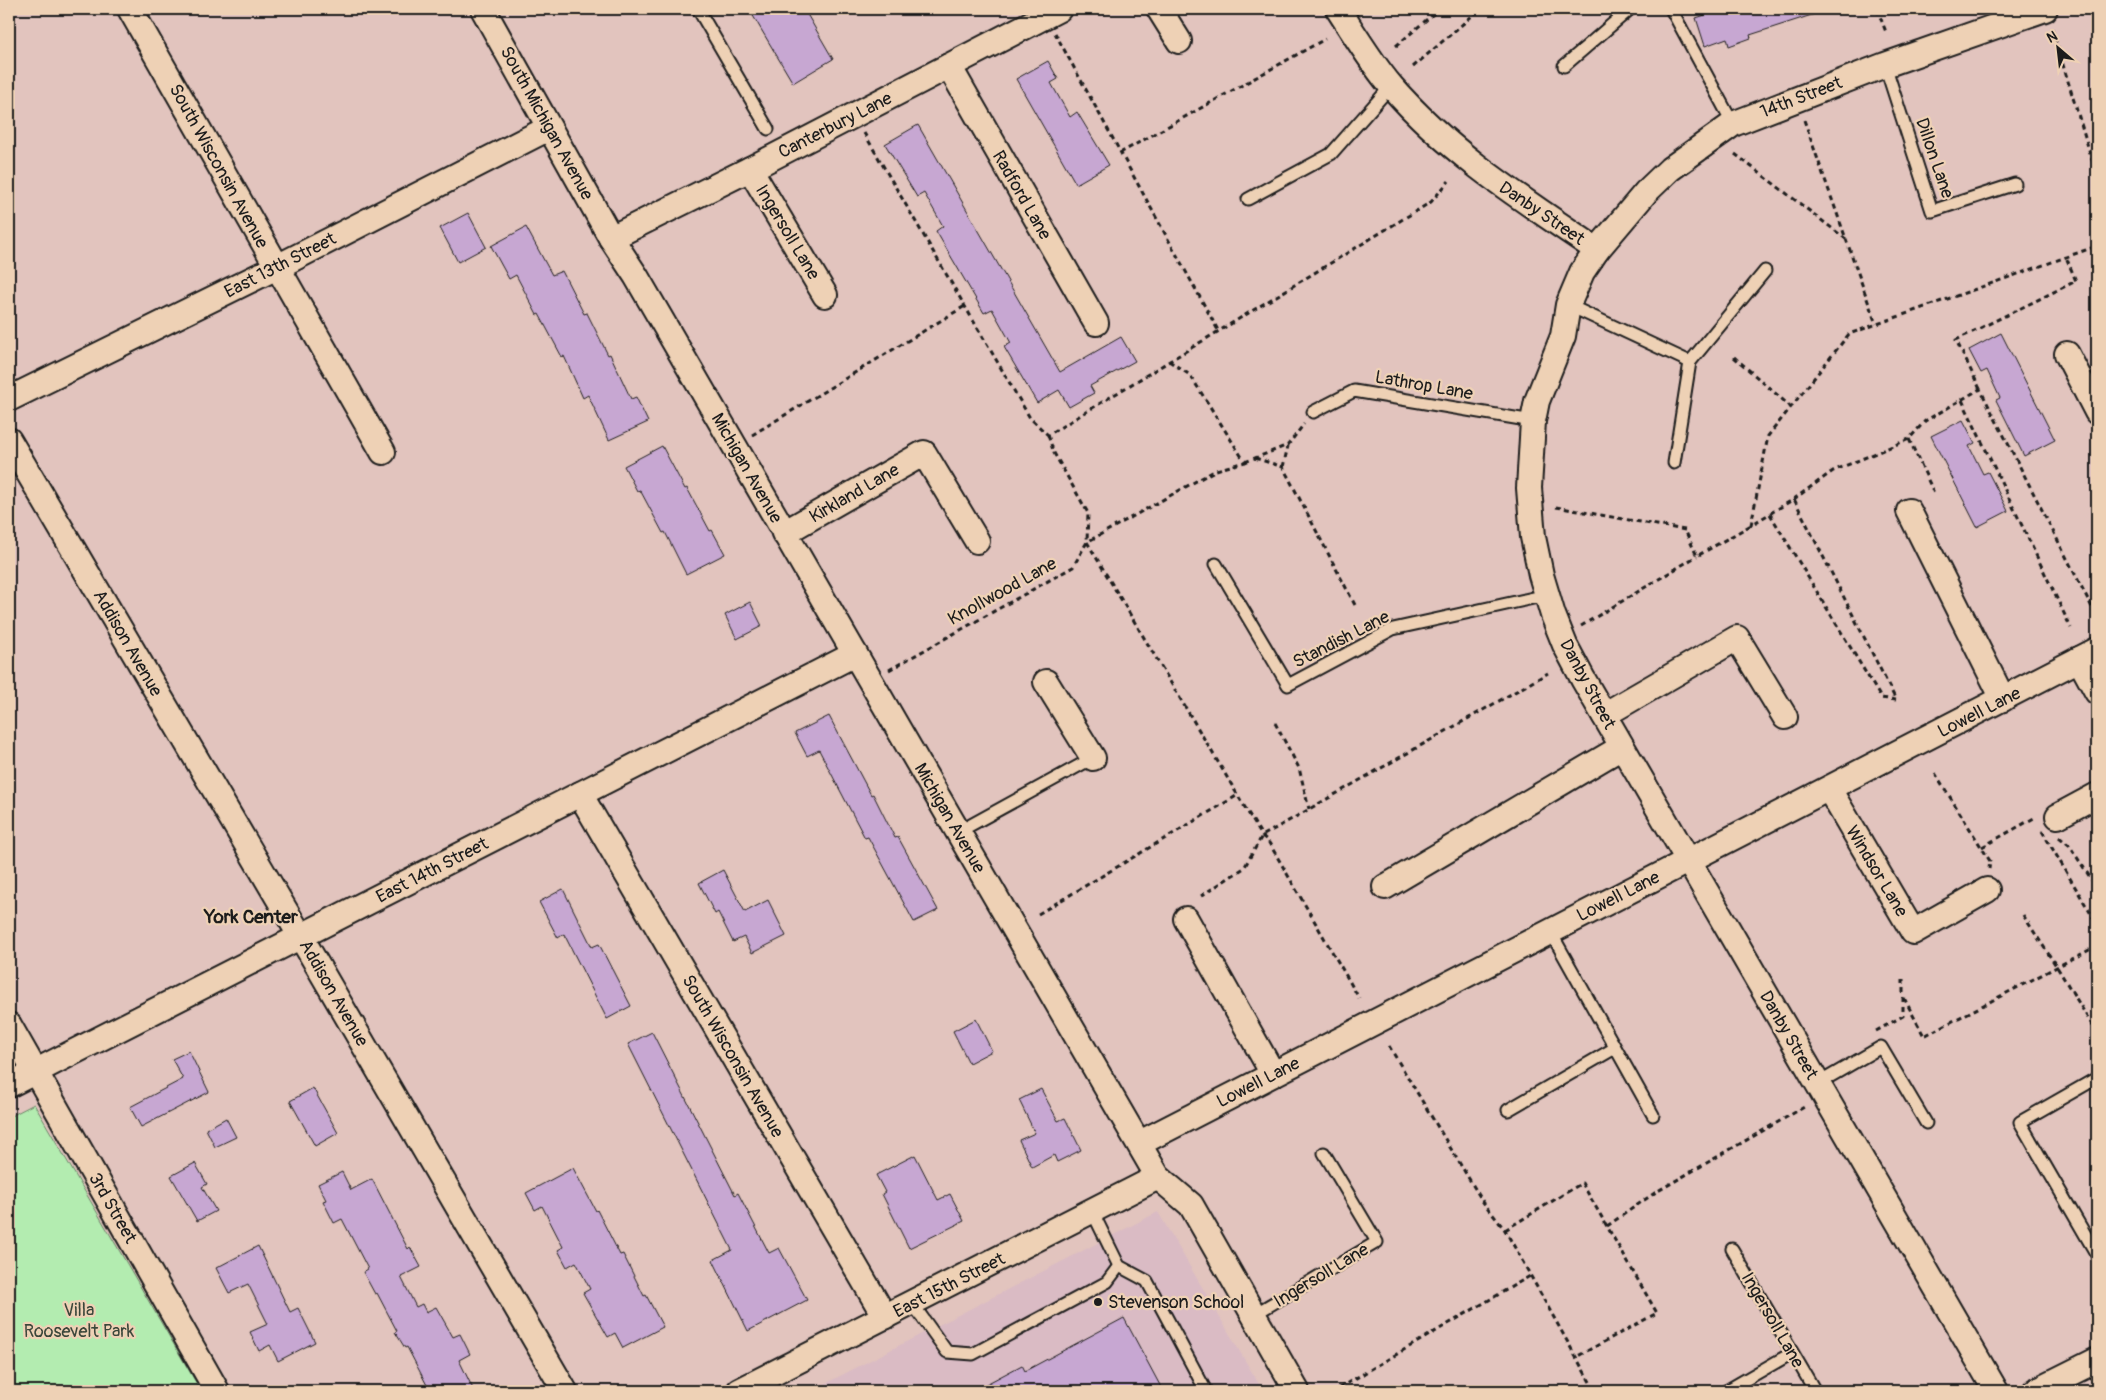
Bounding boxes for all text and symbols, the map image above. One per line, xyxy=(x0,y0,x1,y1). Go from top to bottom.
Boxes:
north arrow xyxy=(2034,22,2084,72)
text: N xyxy=(2044,27,2060,47)
street label: South Michigan Avenue xyxy=(495,42,598,204)
street label: 14th Street xyxy=(1757,71,1846,124)
street label: South Wisconsin Avenue xyxy=(164,80,273,253)
street label: Canterbury Lane xyxy=(775,87,896,164)
street label: Dillon Lane xyxy=(1910,115,1959,202)
street label: Radford Lane xyxy=(987,146,1056,244)
street label: Danby Street xyxy=(1494,176,1590,251)
street label: Ingersoll Lane xyxy=(750,181,825,284)
street label: East 13th Street xyxy=(220,227,341,303)
street label: Lathrop Lane xyxy=(1373,366,1475,405)
street label: Michigan Avenue xyxy=(706,409,787,528)
street label: Kirkland Lane xyxy=(805,458,903,528)
street label: Knollwood Lane xyxy=(944,552,1061,631)
street label: Addison Avenue xyxy=(88,586,167,701)
street label: Standish Lane xyxy=(1289,605,1393,674)
street label: Danby Street xyxy=(1554,635,1621,734)
street label: Lowell Lane xyxy=(1934,682,2025,743)
street label: Michigan Avenue xyxy=(909,759,990,878)
street label: Windsor Lane xyxy=(1840,821,1913,921)
street label: East 14th Street xyxy=(372,832,493,909)
street label: Lowell Lane xyxy=(1573,866,1664,927)
district label: York Center xyxy=(203,905,298,929)
street label: Addison Avenue xyxy=(294,936,373,1051)
street label: South Wisconsin Avenue xyxy=(677,971,789,1142)
street label: Danby Street xyxy=(1754,987,1824,1084)
street label: Lowell Lane xyxy=(1213,1052,1304,1113)
street label: 3rd Street xyxy=(83,1169,142,1248)
street label: Ingersoll Lane xyxy=(1270,1238,1373,1313)
street label: East 15th Street xyxy=(890,1247,1010,1323)
street label: Ingersoll Lane xyxy=(1736,1268,1809,1372)
place label: Stevenson School xyxy=(1108,1291,1244,1314)
marker: Stevenson School xyxy=(1092,1296,1104,1308)
park label: Villa Roosevelt Park xyxy=(24,1299,135,1343)

